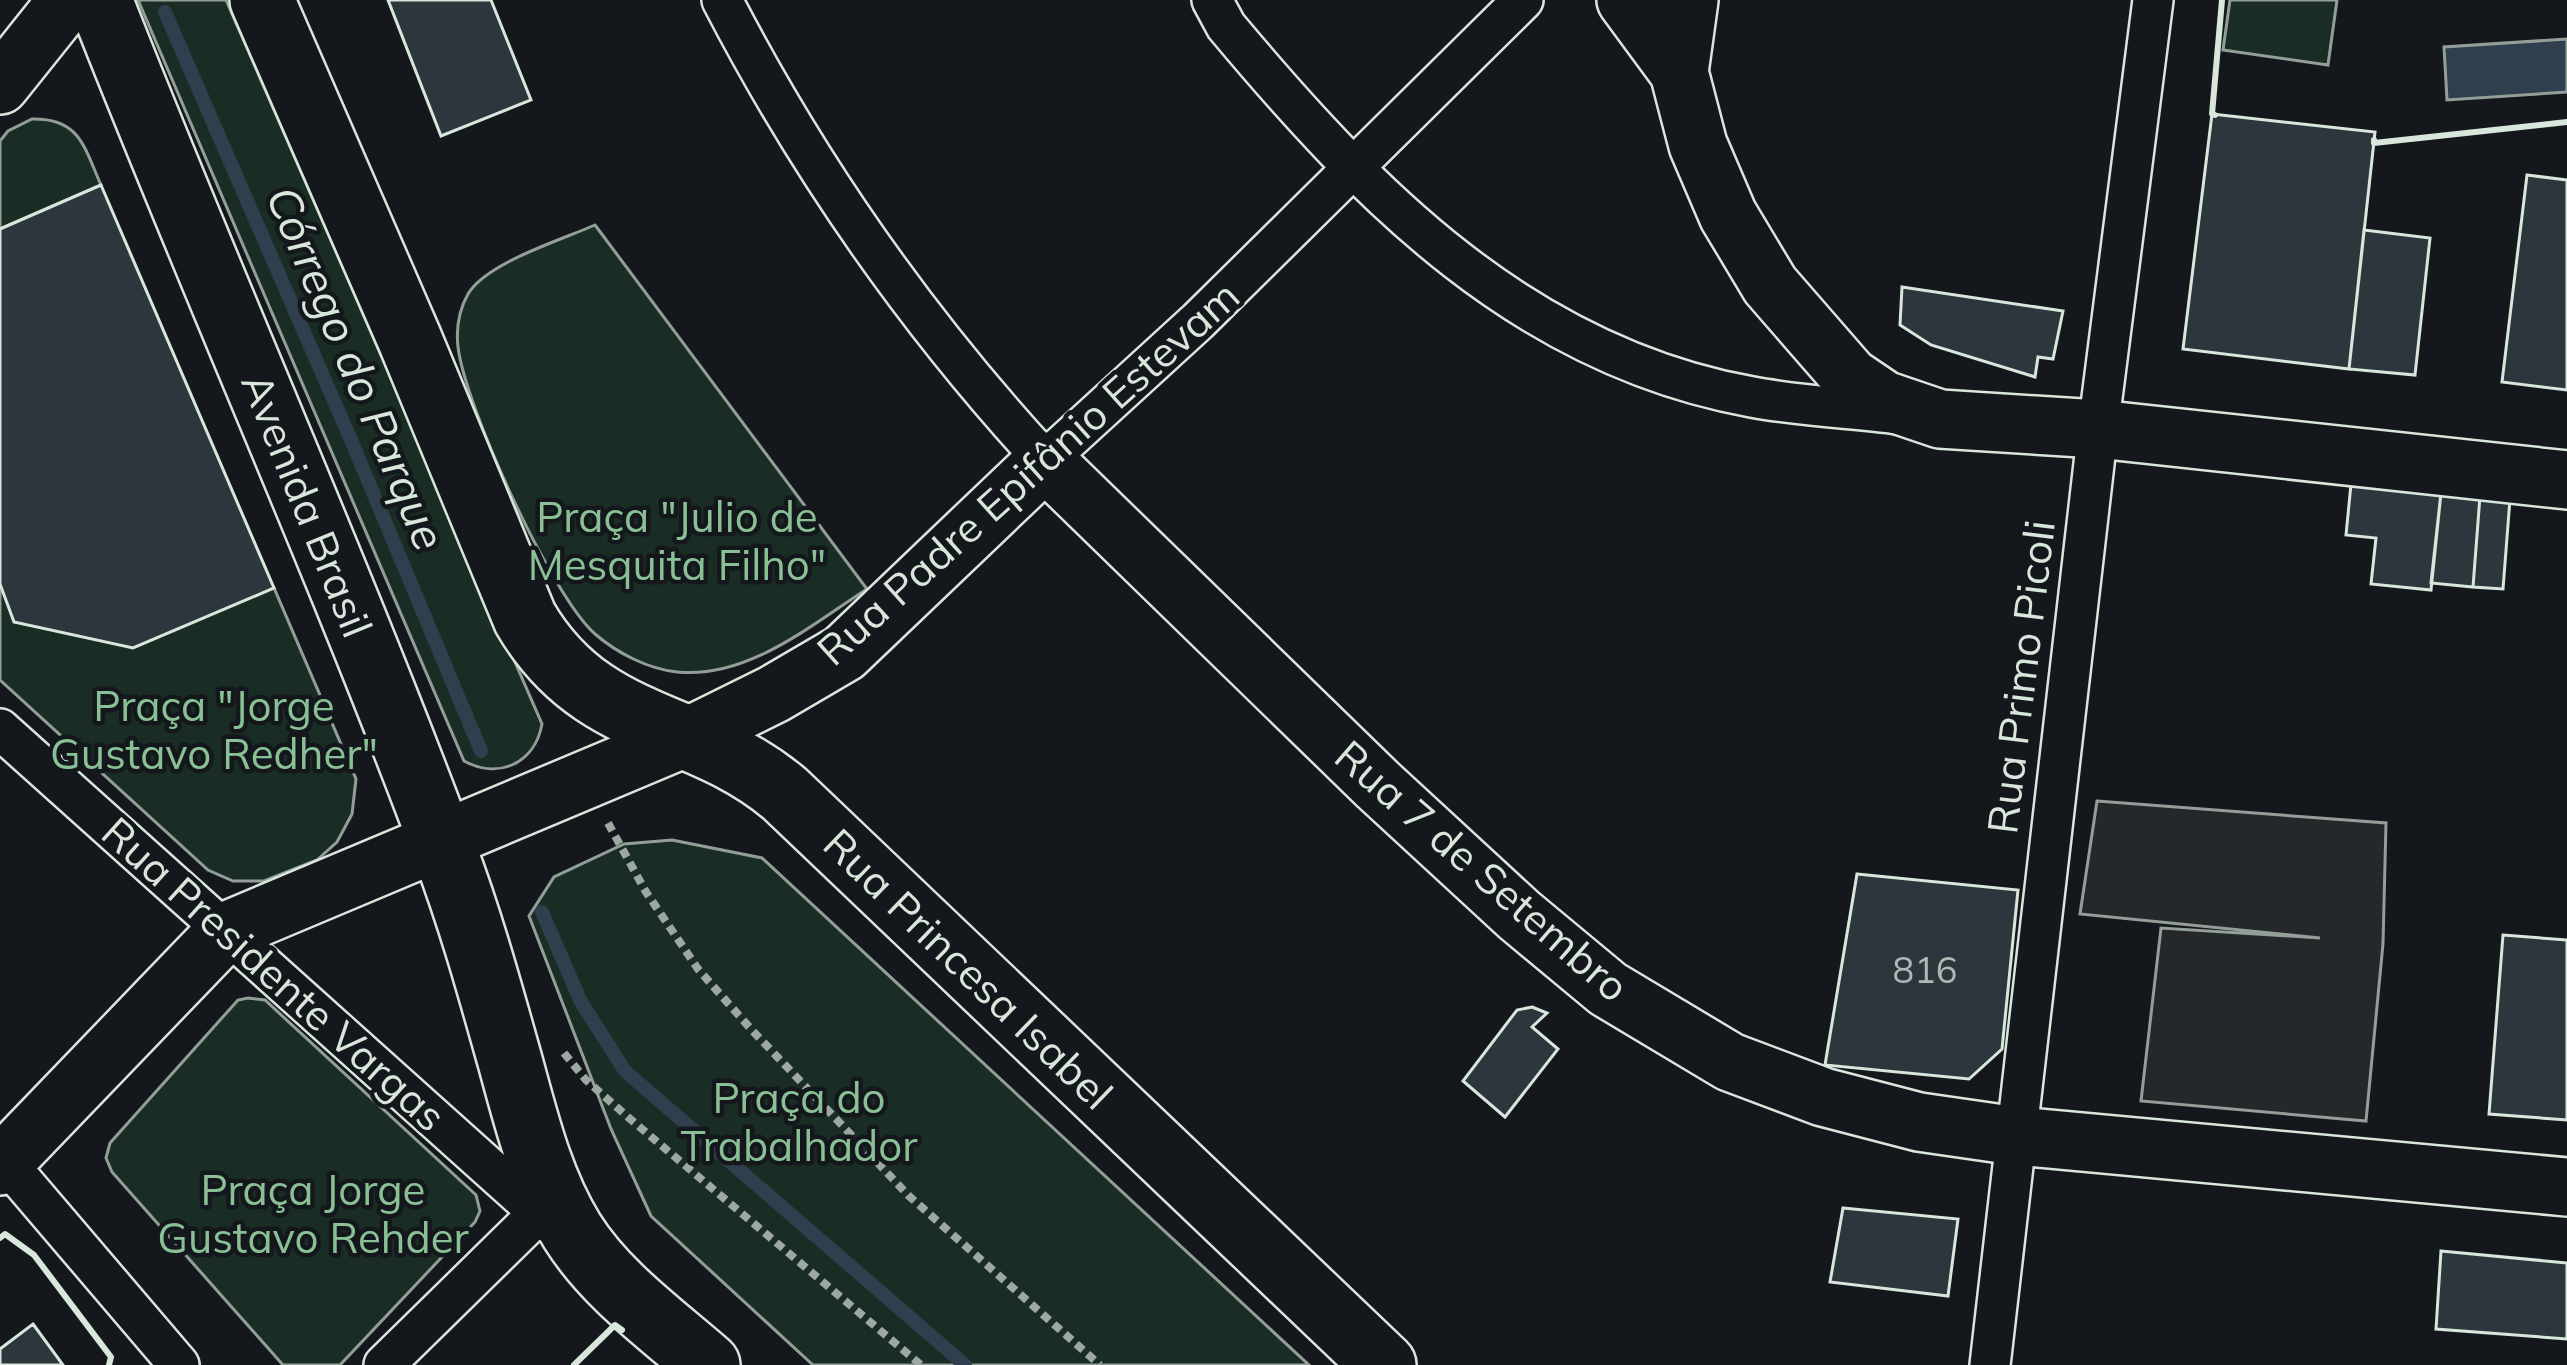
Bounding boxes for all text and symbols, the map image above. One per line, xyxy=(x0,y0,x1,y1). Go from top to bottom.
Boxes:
water label: Córrego do Parque xyxy=(255,177,459,558)
street label: Rua Padre Epifânio Estevam xyxy=(806,269,1250,676)
street label: Avenida Brasil xyxy=(230,365,385,645)
park label: Praça "Julio de Mesquita Filho" xyxy=(528,490,826,591)
street label: Rua Primo Picoli xyxy=(1975,517,2066,837)
park label: Praça "Jorge Gustavo Redher" xyxy=(50,679,378,780)
street label: Rua 7 de Setembro xyxy=(1325,729,1640,1013)
street label: Rua Presidente Vargas xyxy=(91,805,457,1142)
street label: Rua Princesa Isabel xyxy=(813,817,1124,1120)
house number: 816 xyxy=(1893,947,1957,992)
park label: Praça do Trabalhador xyxy=(680,1071,918,1172)
park label: Praça Jorge Gustavo Rehder xyxy=(157,1163,470,1264)

